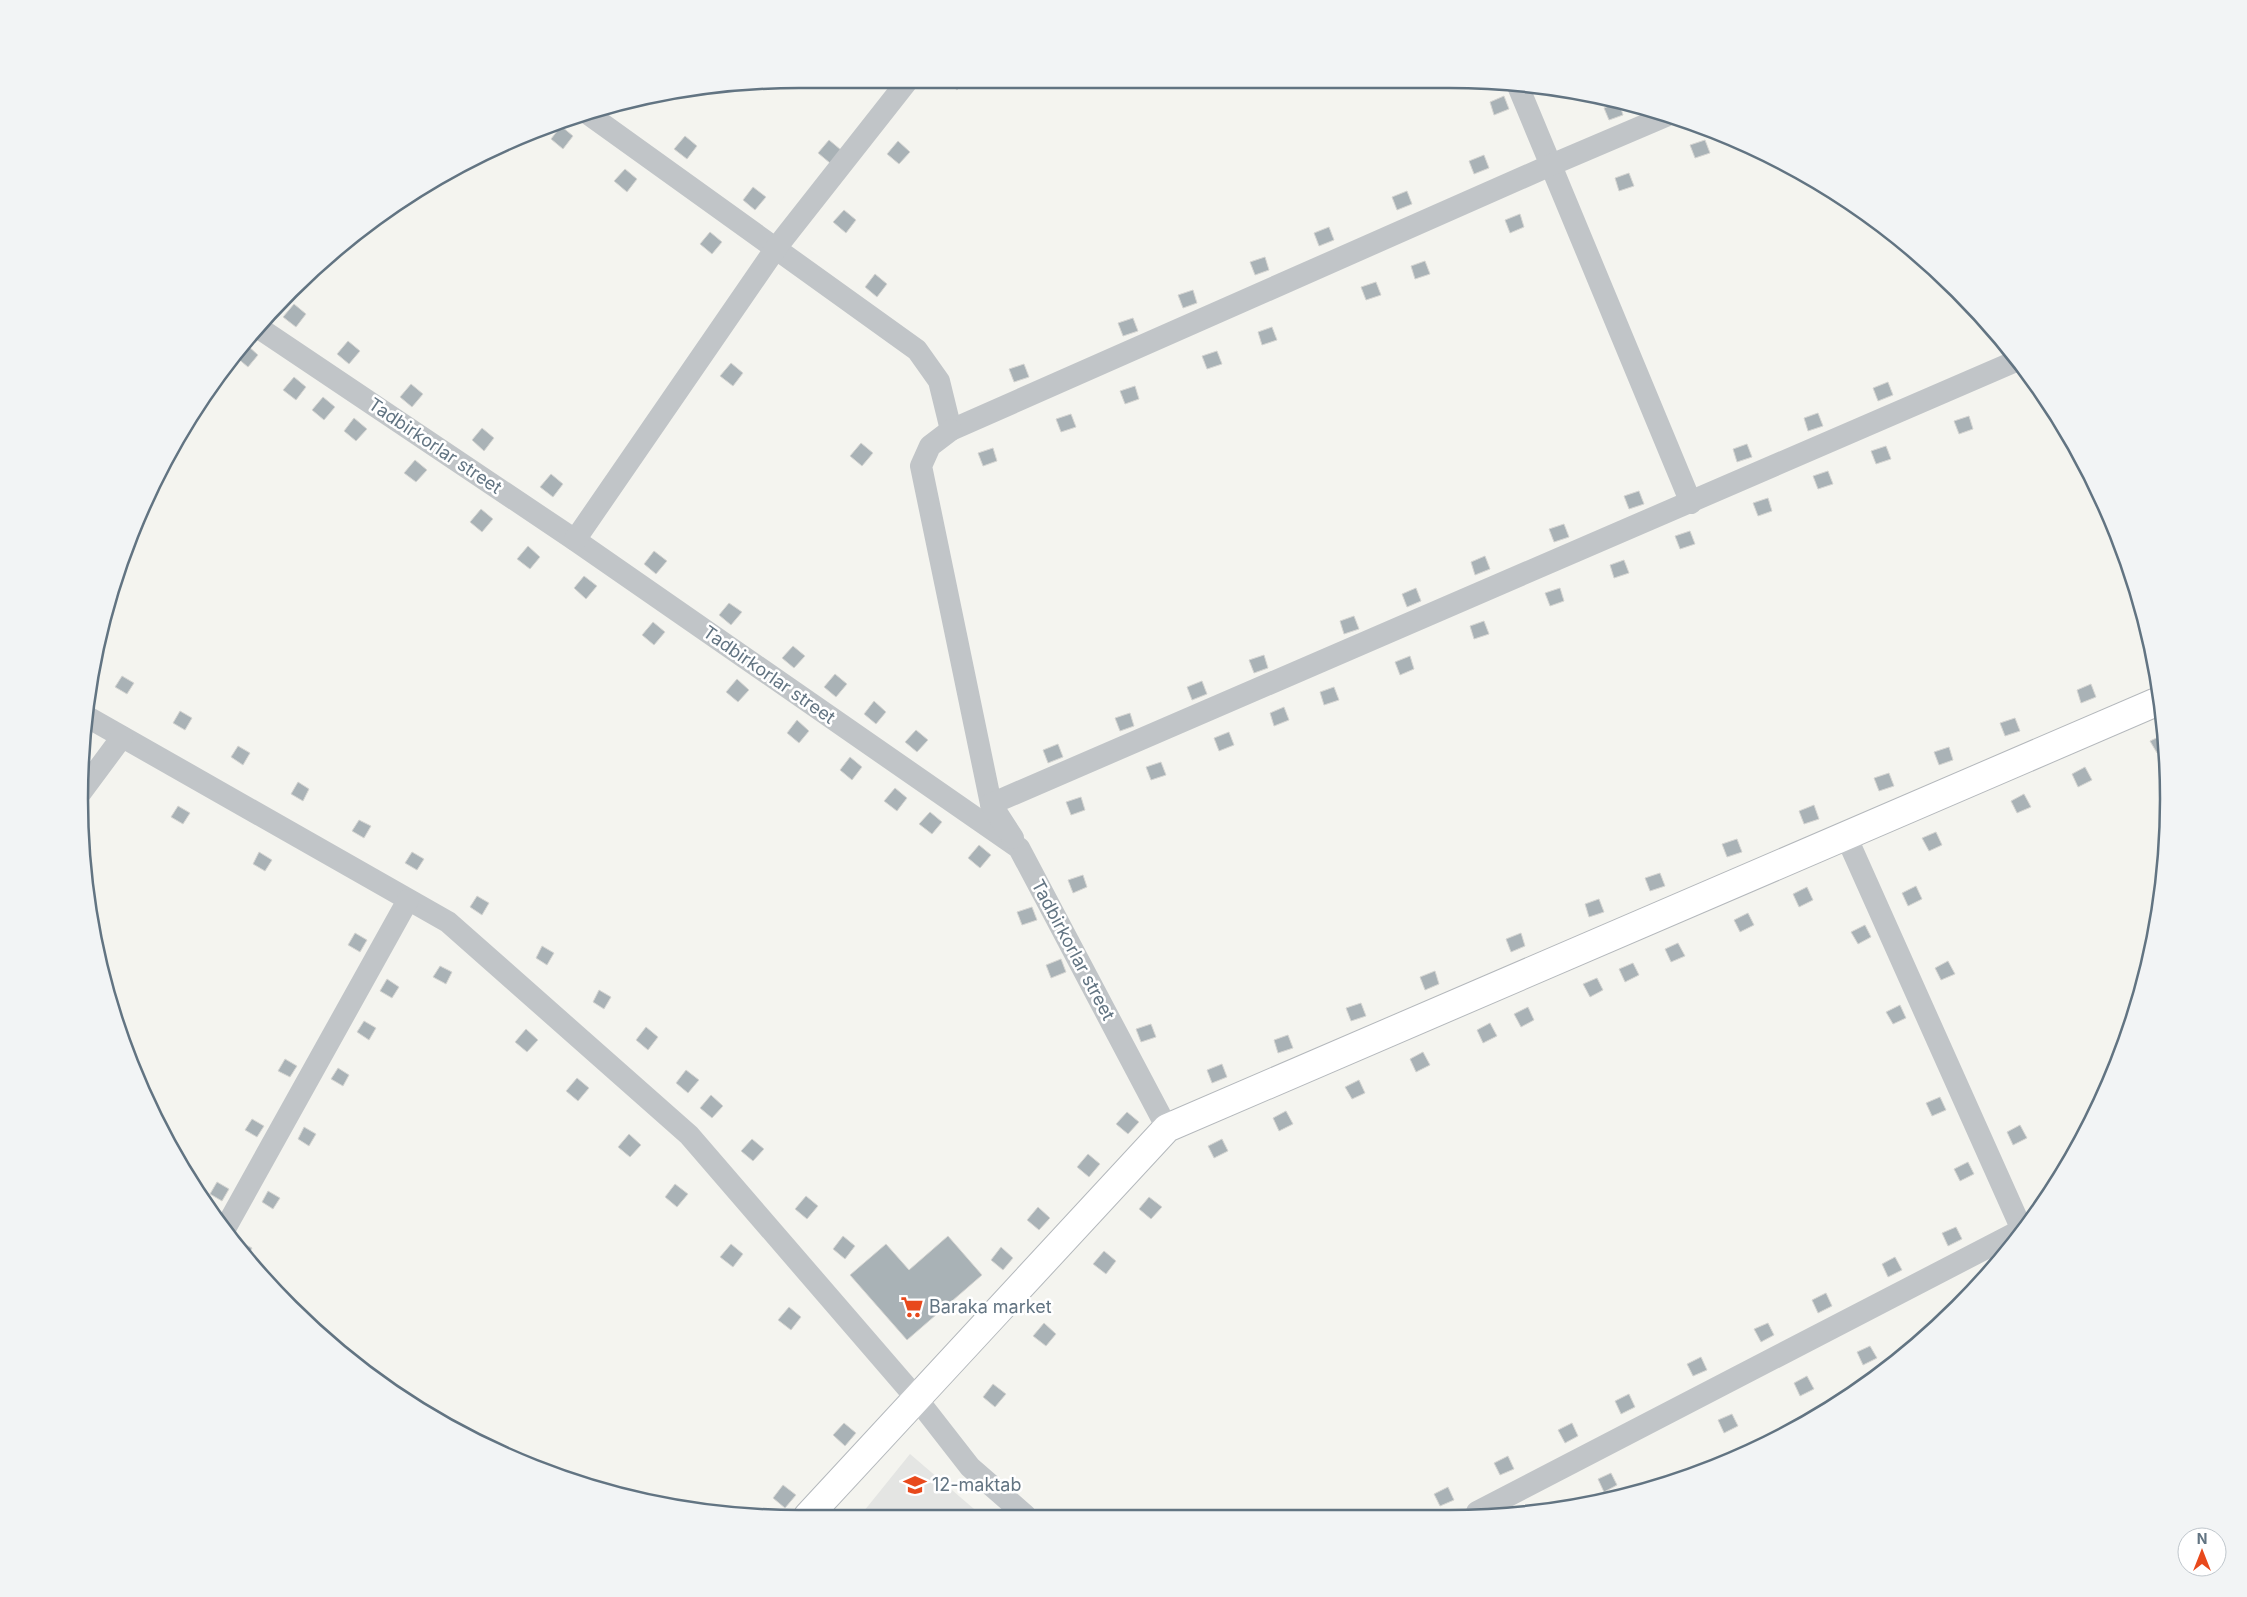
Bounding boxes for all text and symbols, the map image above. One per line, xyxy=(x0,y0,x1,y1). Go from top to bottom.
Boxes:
street label: Tadbirkorlar street xyxy=(365,393,506,498)
street label: Tadbirkorlar street xyxy=(699,621,839,728)
street label: Tadbirkorlar street xyxy=(1027,876,1119,1024)
supermarket icon: Baraka market xyxy=(899,1294,925,1320)
place label: Baraka market xyxy=(929,1296,1052,1317)
school or university icon: 12-maktab xyxy=(902,1472,928,1498)
place label: 12-maktab xyxy=(932,1474,1021,1495)
north arrow xyxy=(2177,1527,2227,1577)
text: N xyxy=(2197,1530,2207,1547)

